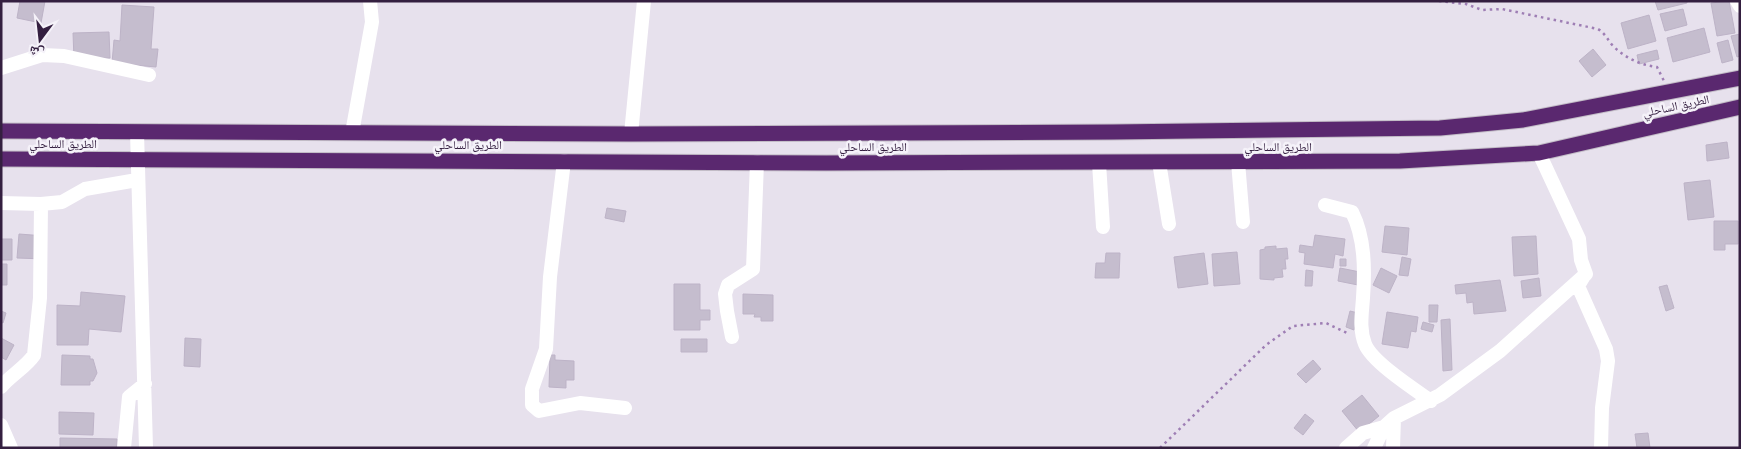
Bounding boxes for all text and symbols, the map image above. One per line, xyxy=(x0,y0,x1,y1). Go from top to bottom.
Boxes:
north arrow xyxy=(15,15,65,65)
text: ش xyxy=(27,42,46,62)
street label: الطريق الساحلي xyxy=(1641,92,1711,123)
street label: الطريق الساحلي xyxy=(29,137,97,154)
street label: الطريق الساحلي xyxy=(434,138,502,155)
street label: الطريق الساحلي xyxy=(839,140,907,157)
street label: الطريق الساحلي xyxy=(1244,140,1312,157)

